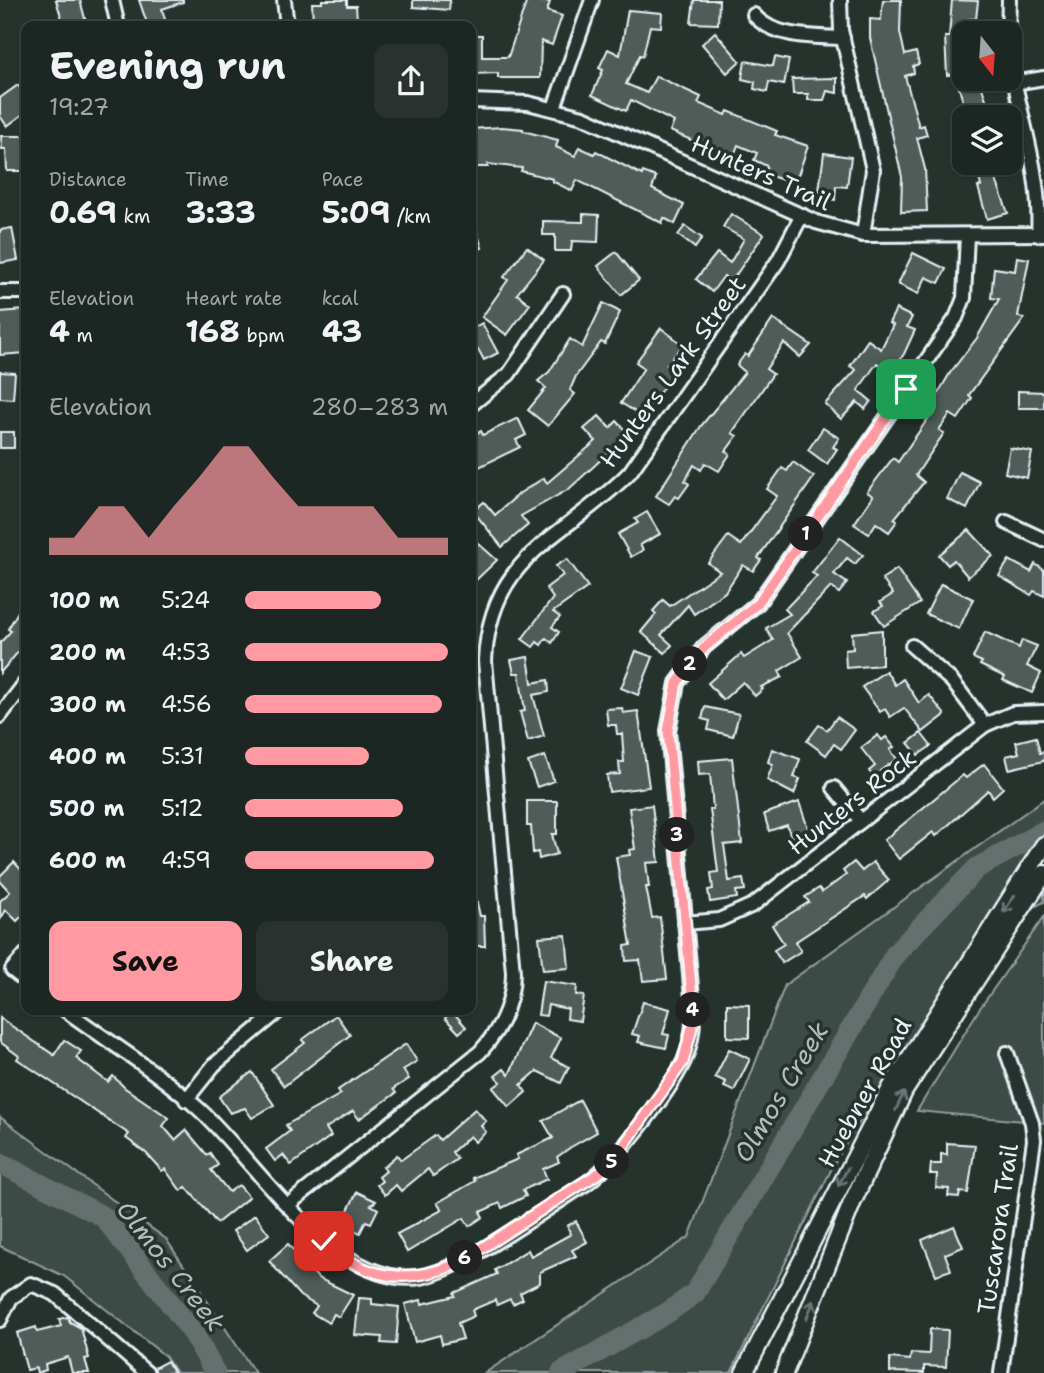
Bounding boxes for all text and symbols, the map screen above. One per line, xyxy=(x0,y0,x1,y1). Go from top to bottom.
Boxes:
north arrow xyxy=(952,21,1022,91)
map controls xyxy=(952,21,1022,175)
text: Evening run xyxy=(49,40,286,91)
button: share xyxy=(374,44,448,118)
text: 19:27 xyxy=(49,92,109,122)
button: layers xyxy=(952,105,1022,175)
street label: Hunters Trail xyxy=(686,128,837,218)
text: Distance xyxy=(49,167,127,192)
text: Time xyxy=(185,167,229,192)
text: Pace xyxy=(322,167,363,192)
text: 0.69 xyxy=(49,192,117,233)
text: 3:33 xyxy=(185,192,256,233)
text: 5:09 xyxy=(322,192,390,233)
text: km xyxy=(117,204,150,229)
text: /km xyxy=(390,204,431,229)
street label: Hunters Lark Street xyxy=(593,270,753,474)
text: Elevation xyxy=(49,286,134,311)
text: Heart rate xyxy=(185,286,282,311)
text: kcal xyxy=(322,286,359,311)
text: 4 xyxy=(49,311,70,352)
text: 168 xyxy=(185,311,240,352)
text: 43 xyxy=(322,311,362,352)
text: m xyxy=(70,323,93,348)
text: bpm xyxy=(240,323,285,348)
pin xyxy=(876,359,936,419)
icon: arrive xyxy=(887,370,925,408)
text: Elevation xyxy=(49,392,152,422)
text: 280–283 m xyxy=(311,392,448,422)
pin: 1 xyxy=(788,516,824,552)
text: 1 xyxy=(801,521,810,546)
text: 100 m xyxy=(49,585,120,615)
text: 5:24 xyxy=(161,585,210,615)
text: 200 m xyxy=(49,637,126,667)
text: 4:53 xyxy=(161,637,211,667)
pin: 2 xyxy=(672,646,708,682)
text: 2 xyxy=(683,651,696,676)
text: 300 m xyxy=(49,689,126,719)
text: 4:56 xyxy=(161,689,212,719)
text: 400 m xyxy=(49,741,126,771)
text: 5:31 xyxy=(161,741,204,771)
street label: Hunters Rock xyxy=(781,742,923,862)
text: 500 m xyxy=(49,793,124,823)
text: 5:12 xyxy=(161,793,203,823)
pin: 3 xyxy=(660,818,694,852)
text: 3 xyxy=(670,822,683,847)
text: 600 m xyxy=(49,845,126,875)
text: 4:59 xyxy=(161,845,211,875)
one-way arrow xyxy=(1001,893,1015,913)
button: Save xyxy=(49,921,242,1001)
button: Share xyxy=(256,921,448,1001)
pin: 4 xyxy=(676,992,710,1028)
text: 4 xyxy=(686,997,699,1022)
street label: Huebner Road xyxy=(811,1013,919,1173)
water label: Olmos Creek xyxy=(725,1015,836,1168)
one-way arrow xyxy=(893,1091,907,1112)
street label: Tuscarora Trail xyxy=(970,1141,1026,1316)
pin: 5 xyxy=(594,1144,630,1180)
text: 5 xyxy=(606,1149,617,1174)
one-way arrow xyxy=(836,1167,850,1187)
water label: Olmos Creek xyxy=(109,1193,234,1339)
pin xyxy=(294,1211,354,1271)
icon: check xyxy=(305,1222,343,1260)
pin: 6 xyxy=(448,1240,482,1276)
text: 6 xyxy=(458,1245,471,1270)
one-way arrow xyxy=(805,1300,818,1321)

